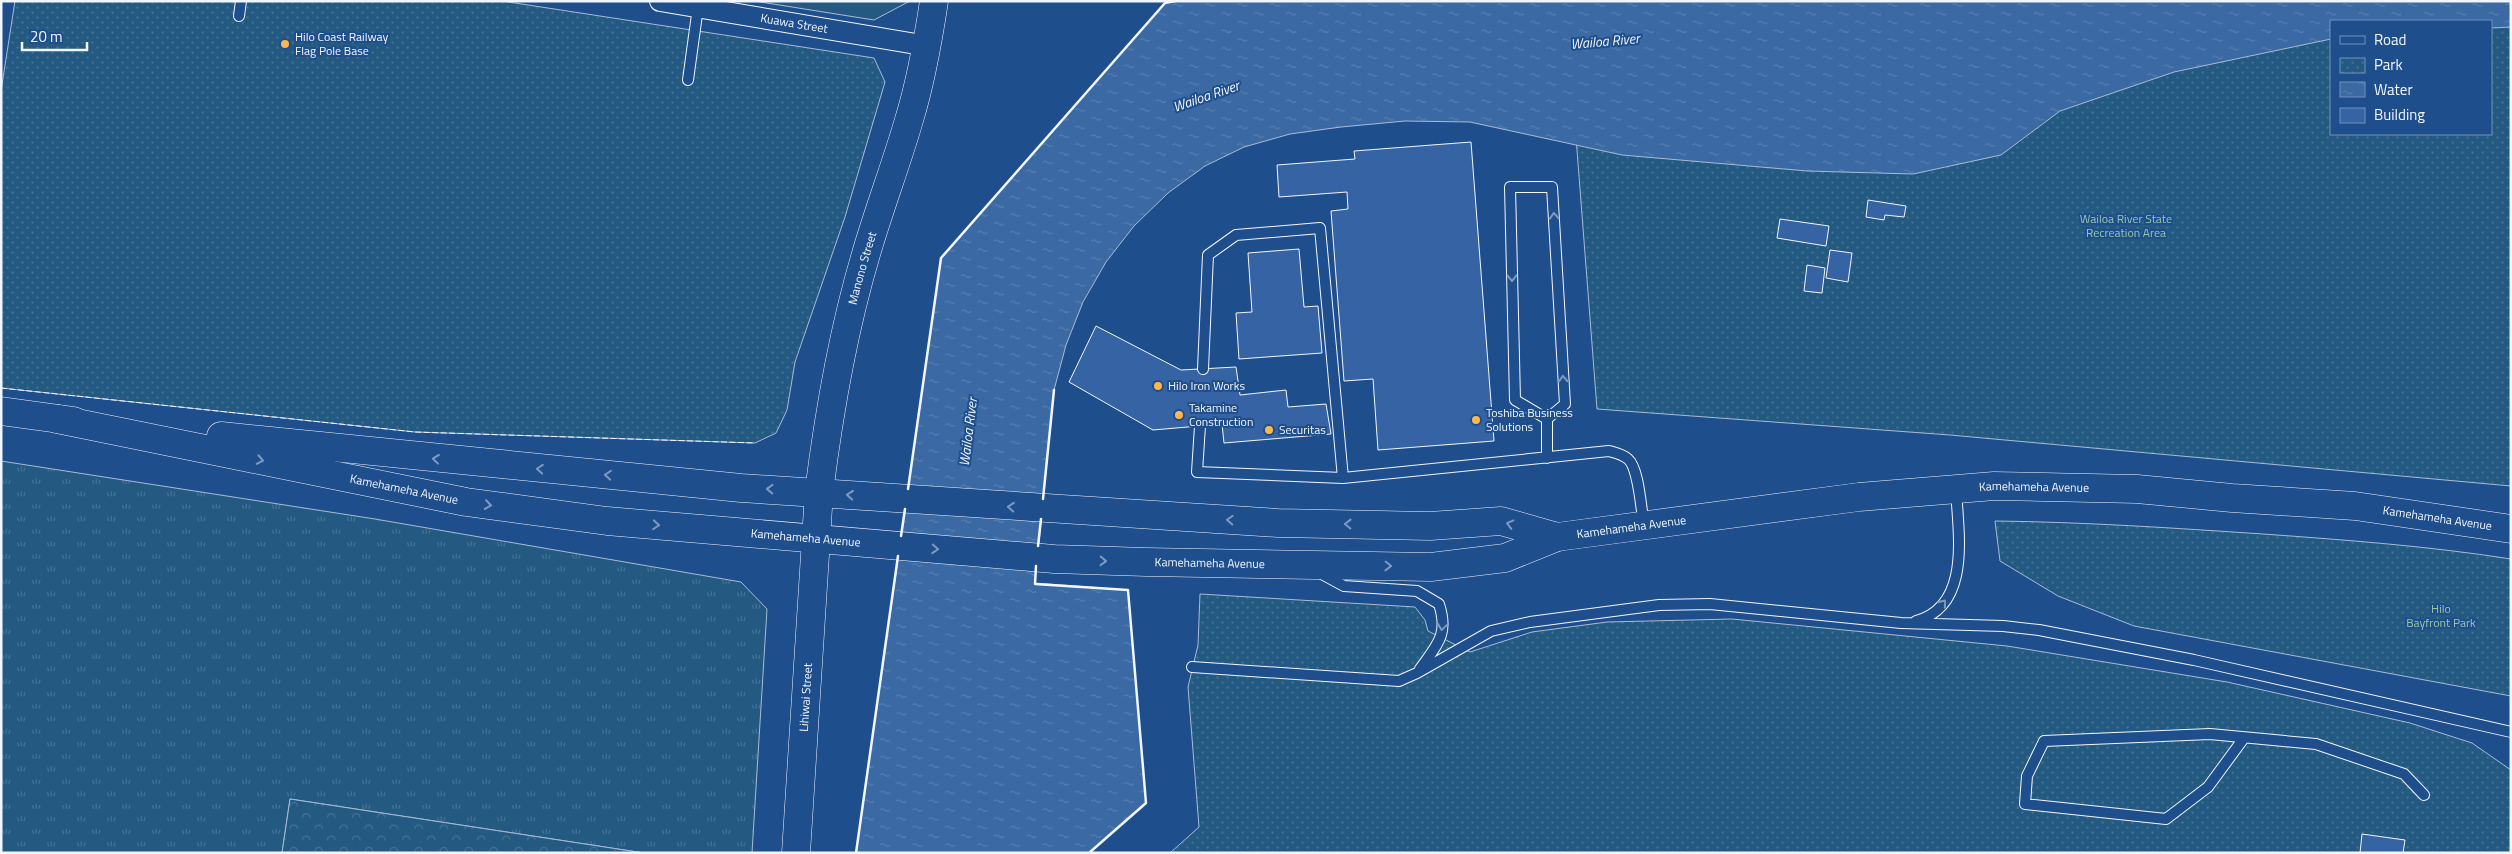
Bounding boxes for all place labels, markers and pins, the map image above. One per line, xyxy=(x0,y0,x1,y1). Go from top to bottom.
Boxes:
place label: Hilo Coast Railway Flag Pole Base xyxy=(295,27,389,60)
marker: Hilo Coast Railway Flag Pole Base xyxy=(279,38,291,50)
place label: Hilo Iron Works xyxy=(1168,376,1246,395)
marker: Hilo Iron Works xyxy=(1152,380,1164,392)
place label: Takamine Construction xyxy=(1189,398,1253,431)
place label: Toshiba Business Solutions xyxy=(1486,403,1573,436)
marker: Takamine Construction xyxy=(1173,409,1185,421)
marker: Toshiba Business Solutions xyxy=(1470,414,1482,426)
place label: Securitas xyxy=(1279,420,1326,439)
marker: Securitas xyxy=(1263,424,1275,436)

